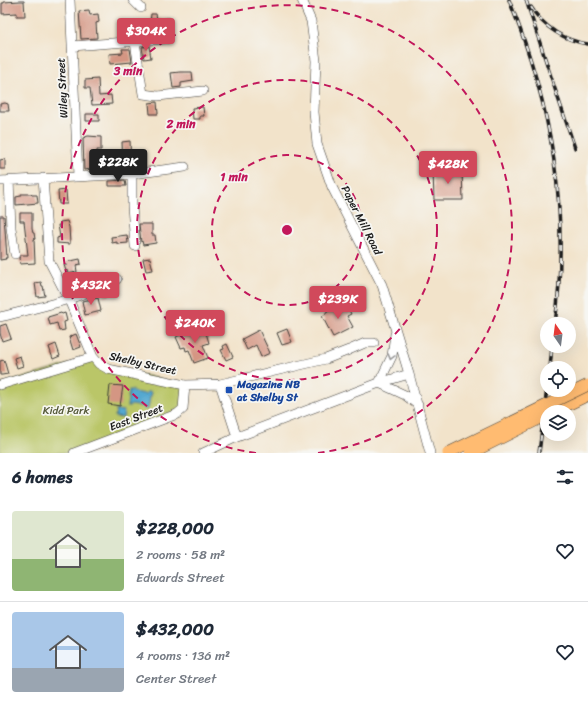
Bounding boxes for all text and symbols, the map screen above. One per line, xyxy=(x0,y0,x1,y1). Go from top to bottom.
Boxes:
pin: $304K xyxy=(118,18,174,52)
text: $304K xyxy=(126,19,166,42)
street label: Wiley Street xyxy=(51,57,74,119)
text: 3 min xyxy=(113,60,143,82)
text: 2 min xyxy=(165,113,196,135)
pin: $228K xyxy=(90,149,146,183)
text: $228K xyxy=(98,150,138,173)
pin: $428K xyxy=(420,151,476,185)
text: $428K xyxy=(428,152,468,175)
text: 1 min xyxy=(220,166,248,188)
street label: Paper Mill Road xyxy=(336,182,388,259)
centre of rings xyxy=(280,223,294,237)
pin: $432K xyxy=(63,272,119,306)
text: $432K xyxy=(71,273,111,296)
pin: $239K xyxy=(310,286,366,320)
text: $239K xyxy=(318,287,358,310)
pin: $240K xyxy=(167,310,223,344)
text: $240K xyxy=(175,311,215,334)
north arrow xyxy=(540,317,576,353)
map controls xyxy=(540,317,576,441)
street label: Shelby Street xyxy=(108,347,178,380)
one-way arrow xyxy=(387,353,396,360)
button: locate xyxy=(540,361,576,397)
place label: Magazine NB at Shelby St xyxy=(236,375,300,407)
marker: Magazine NB at Shelby St xyxy=(224,385,234,395)
street label: East Street xyxy=(106,398,166,436)
park label: Kidd Park xyxy=(43,401,89,420)
button: layers xyxy=(540,405,576,441)
text: 6 homes xyxy=(12,462,72,492)
icon: filters xyxy=(554,466,576,488)
text: $228,000 xyxy=(136,513,214,543)
icon: home xyxy=(44,527,92,575)
icon: heart xyxy=(554,540,576,562)
text: 2 rooms · 58 m² xyxy=(136,543,225,566)
text: Edwards Street xyxy=(136,566,225,589)
text: $432,000 xyxy=(136,614,214,644)
icon: home xyxy=(44,628,92,676)
icon: heart xyxy=(554,641,576,663)
text: 4 rooms · 136 m² xyxy=(136,644,230,667)
text: Center Street xyxy=(136,667,216,690)

